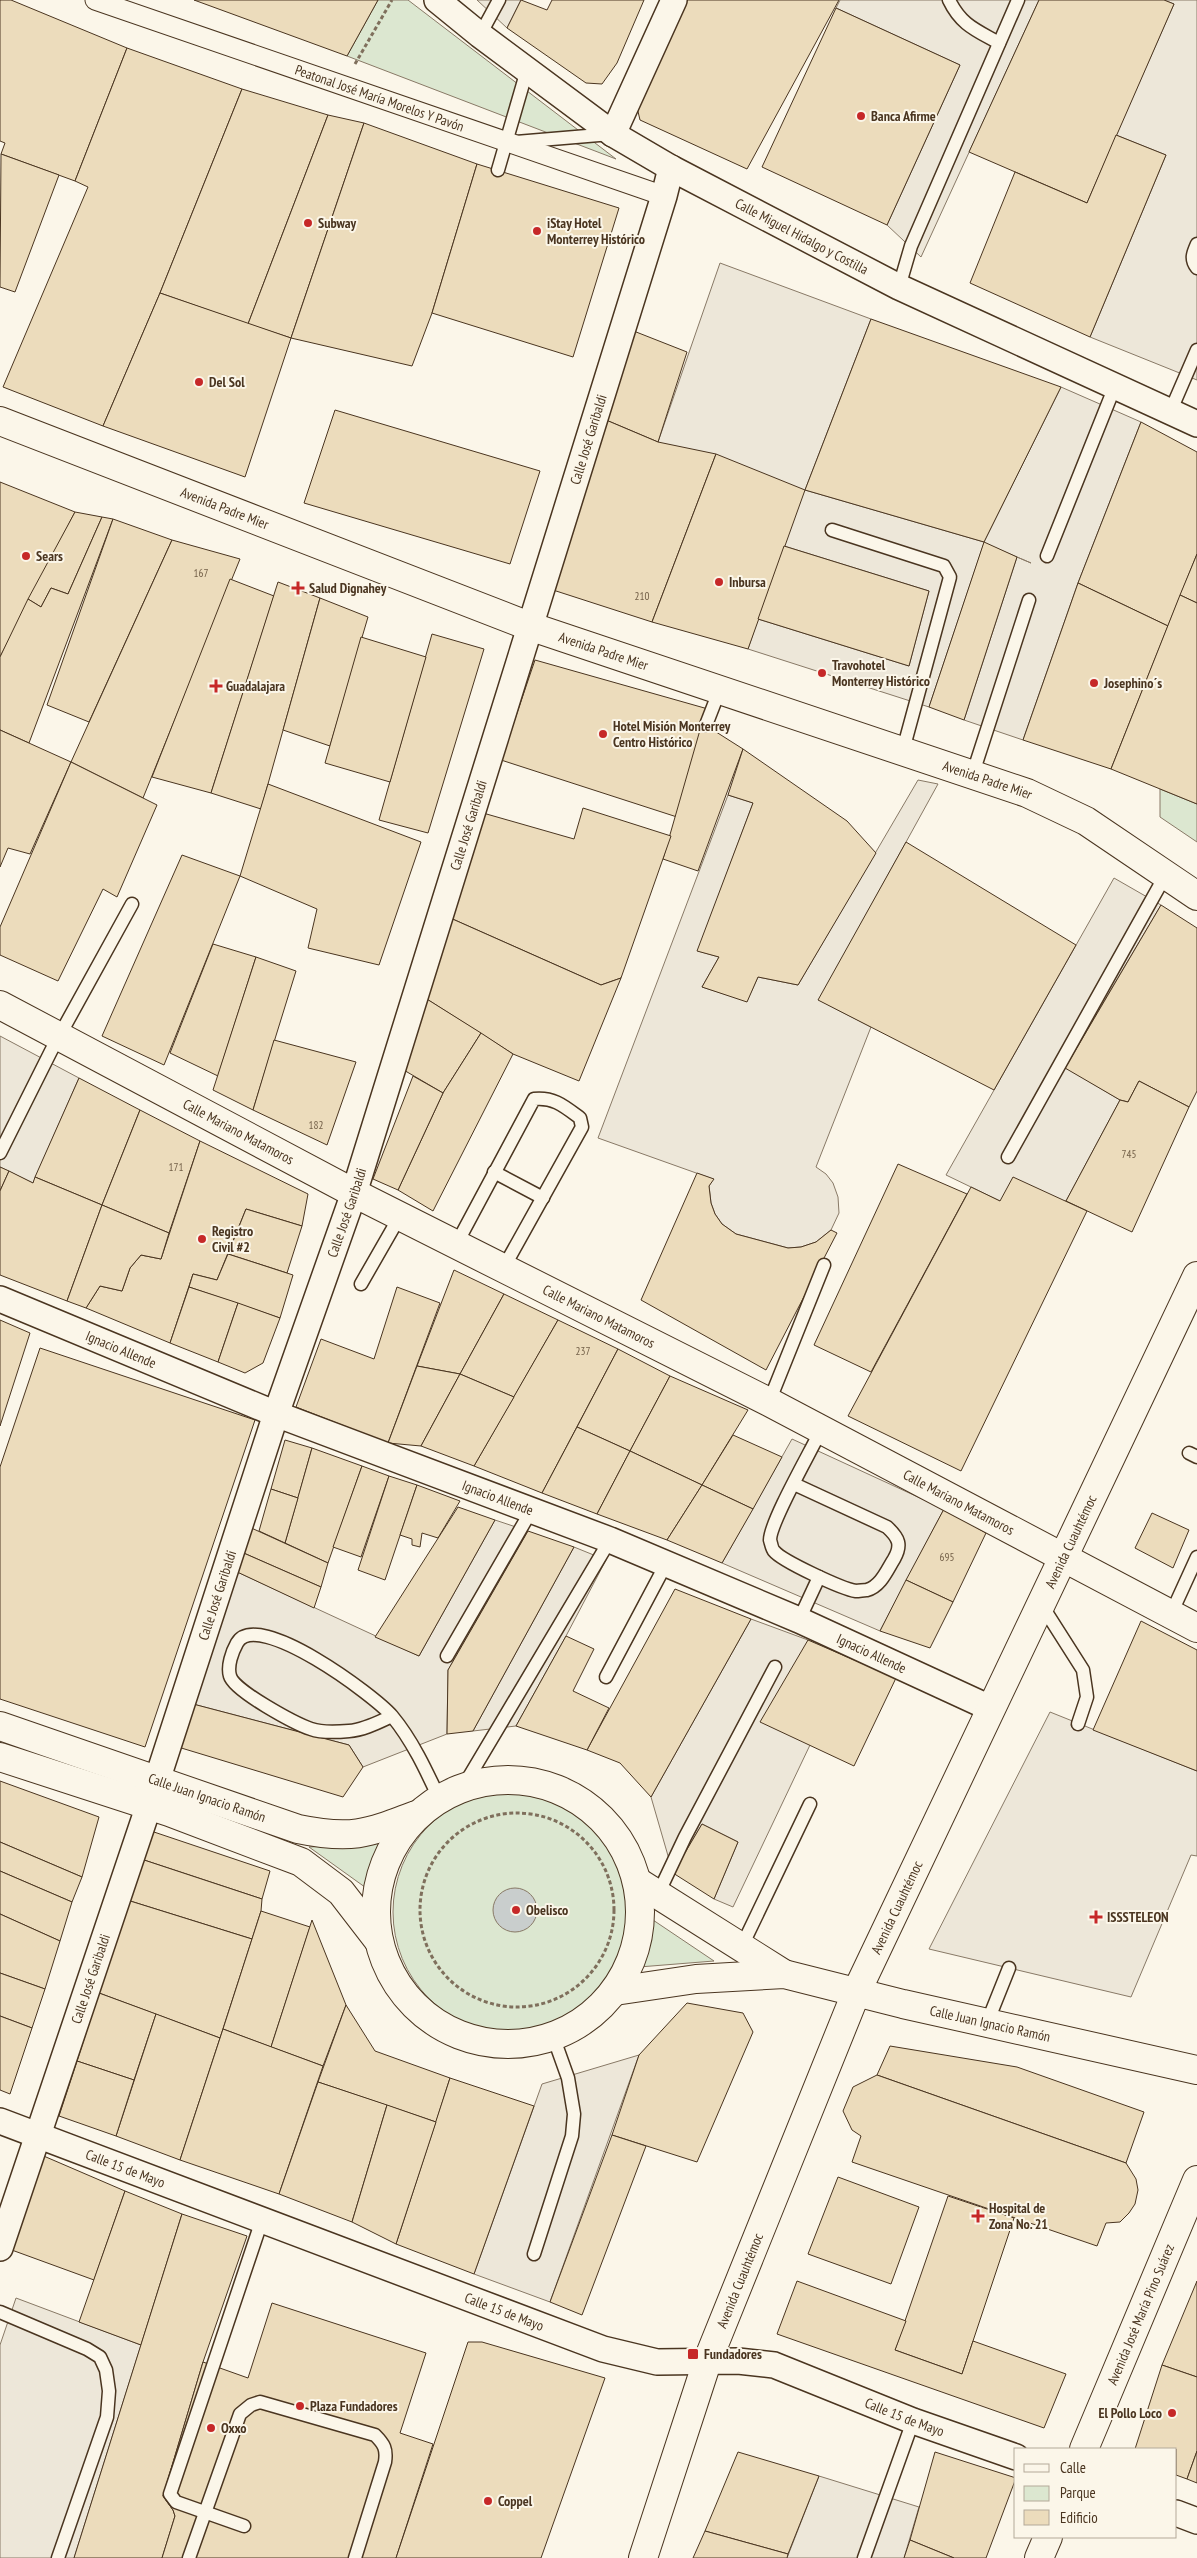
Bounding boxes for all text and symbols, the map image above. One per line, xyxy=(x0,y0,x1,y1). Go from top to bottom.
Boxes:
street label: Peatonal José María Morelos Y Pavón xyxy=(293,61,467,135)
place label: Banca Afirme xyxy=(871,107,936,125)
marker: Banca Afirme xyxy=(855,110,867,122)
street label: Calle Miguel Hidalgo y Costilla xyxy=(732,194,871,278)
place label: Subway xyxy=(318,214,357,232)
place label: iStay Hotel Monterrey Histórico xyxy=(547,214,645,248)
marker: Subway xyxy=(302,217,314,229)
marker: iStay Hotel Monterrey Histórico xyxy=(531,225,543,237)
place label: Del Sol xyxy=(209,373,245,391)
marker: Del Sol xyxy=(193,376,205,388)
street label: Calle José Garibaldi xyxy=(566,392,611,487)
street label: Avenida Padre Mier xyxy=(178,483,272,533)
place label: Sears xyxy=(36,547,63,565)
marker: Sears xyxy=(20,550,32,562)
house number: 167 xyxy=(194,566,208,580)
place label: Inbursa xyxy=(729,573,766,591)
marker: Inbursa xyxy=(713,576,725,588)
place label: Salud Dignahey xyxy=(309,579,387,597)
marker: Salud Dignahey xyxy=(291,581,305,595)
house number: 210 xyxy=(635,589,649,603)
street label: Avenida Padre Mier xyxy=(557,628,651,674)
place label: Travohotel Monterrey Histórico xyxy=(832,656,930,690)
marker: Travohotel Monterrey Histórico xyxy=(816,667,828,679)
place label: Josephino´s xyxy=(1103,674,1162,692)
place label: Guadalajara xyxy=(226,677,285,695)
marker: Josephino´s xyxy=(1088,677,1100,689)
marker: Guadalajara xyxy=(210,680,222,692)
place label: Hotel Misión Monterrey Centro Histórico xyxy=(613,717,731,751)
marker: Hotel Misión Monterrey Centro Histórico xyxy=(597,728,609,740)
street label: Avenida Padre Mier xyxy=(941,756,1035,803)
street label: Calle José Garibaldi xyxy=(446,778,491,873)
street label: Calle Mariano Matamoros xyxy=(180,1095,297,1169)
house number: 182 xyxy=(309,1118,323,1132)
house number: 745 xyxy=(1122,1147,1136,1161)
house number: 171 xyxy=(169,1160,183,1174)
street label: Calle José Garibaldi xyxy=(323,1166,370,1260)
place label: Registro Civil #2 xyxy=(212,1222,253,1256)
marker: Registro Civil #2 xyxy=(196,1233,208,1245)
street label: Calle Mariano Matamoros xyxy=(540,1281,658,1352)
street label: Ignacio Allende xyxy=(83,1327,159,1372)
house number: 237 xyxy=(576,1344,590,1358)
street label: Calle Mariano Matamoros xyxy=(900,1465,1018,1539)
street label: Ignacio Allende xyxy=(460,1476,536,1519)
street label: Avenida Cuauhtémoc xyxy=(1041,1492,1101,1591)
street label: Calle José Garibaldi xyxy=(194,1548,240,1642)
house number: 695 xyxy=(940,1550,954,1564)
street label: Ignacio Allende xyxy=(834,1630,909,1677)
street label: Calle Juan Ignacio Ramón xyxy=(146,1769,268,1826)
street label: Avenida Cuauhtémoc xyxy=(867,1858,927,1957)
place label: Obelisco xyxy=(526,1901,568,1919)
marker: Obelisco xyxy=(510,1904,522,1916)
place label: ISSSTELEON xyxy=(1107,1908,1169,1926)
marker: ISSSTELEON xyxy=(1089,1910,1103,1924)
street label: Calle José Garibaldi xyxy=(67,1932,114,2026)
street label: Calle Juan Ignacio Ramón xyxy=(928,2001,1052,2046)
street label: Calle 15 de Mayo xyxy=(83,2145,168,2192)
place label: Hospital de Zona No. 21 xyxy=(989,2199,1048,2233)
marker: Hospital de Zona No. 21 xyxy=(971,2209,985,2223)
street label: Avenida Cuauhtémoc xyxy=(713,2230,767,2331)
street label: Avenida José María Pino Suárez xyxy=(1103,2241,1178,2388)
street label: Calle 15 de Mayo xyxy=(462,2288,546,2335)
place label: Fundadores xyxy=(704,2345,762,2363)
marker: Fundadores xyxy=(686,2347,700,2361)
street label: Calle 15 de Mayo xyxy=(862,2394,947,2440)
place label: Plaza Fundadores xyxy=(310,2397,398,2415)
marker: Plaza Fundadores xyxy=(294,2400,306,2412)
place label: El Pollo Loco xyxy=(1099,2404,1162,2422)
marker: El Pollo Loco xyxy=(1166,2407,1178,2419)
place label: Oxxo xyxy=(221,2419,247,2437)
marker: Oxxo xyxy=(205,2422,217,2434)
legend xyxy=(1014,2448,1177,2538)
text: Calle xyxy=(1060,2458,1086,2477)
text: Parque xyxy=(1060,2483,1096,2502)
place label: Coppel xyxy=(498,2492,533,2510)
marker: Coppel xyxy=(482,2495,494,2507)
text: Edificio xyxy=(1060,2508,1098,2527)

